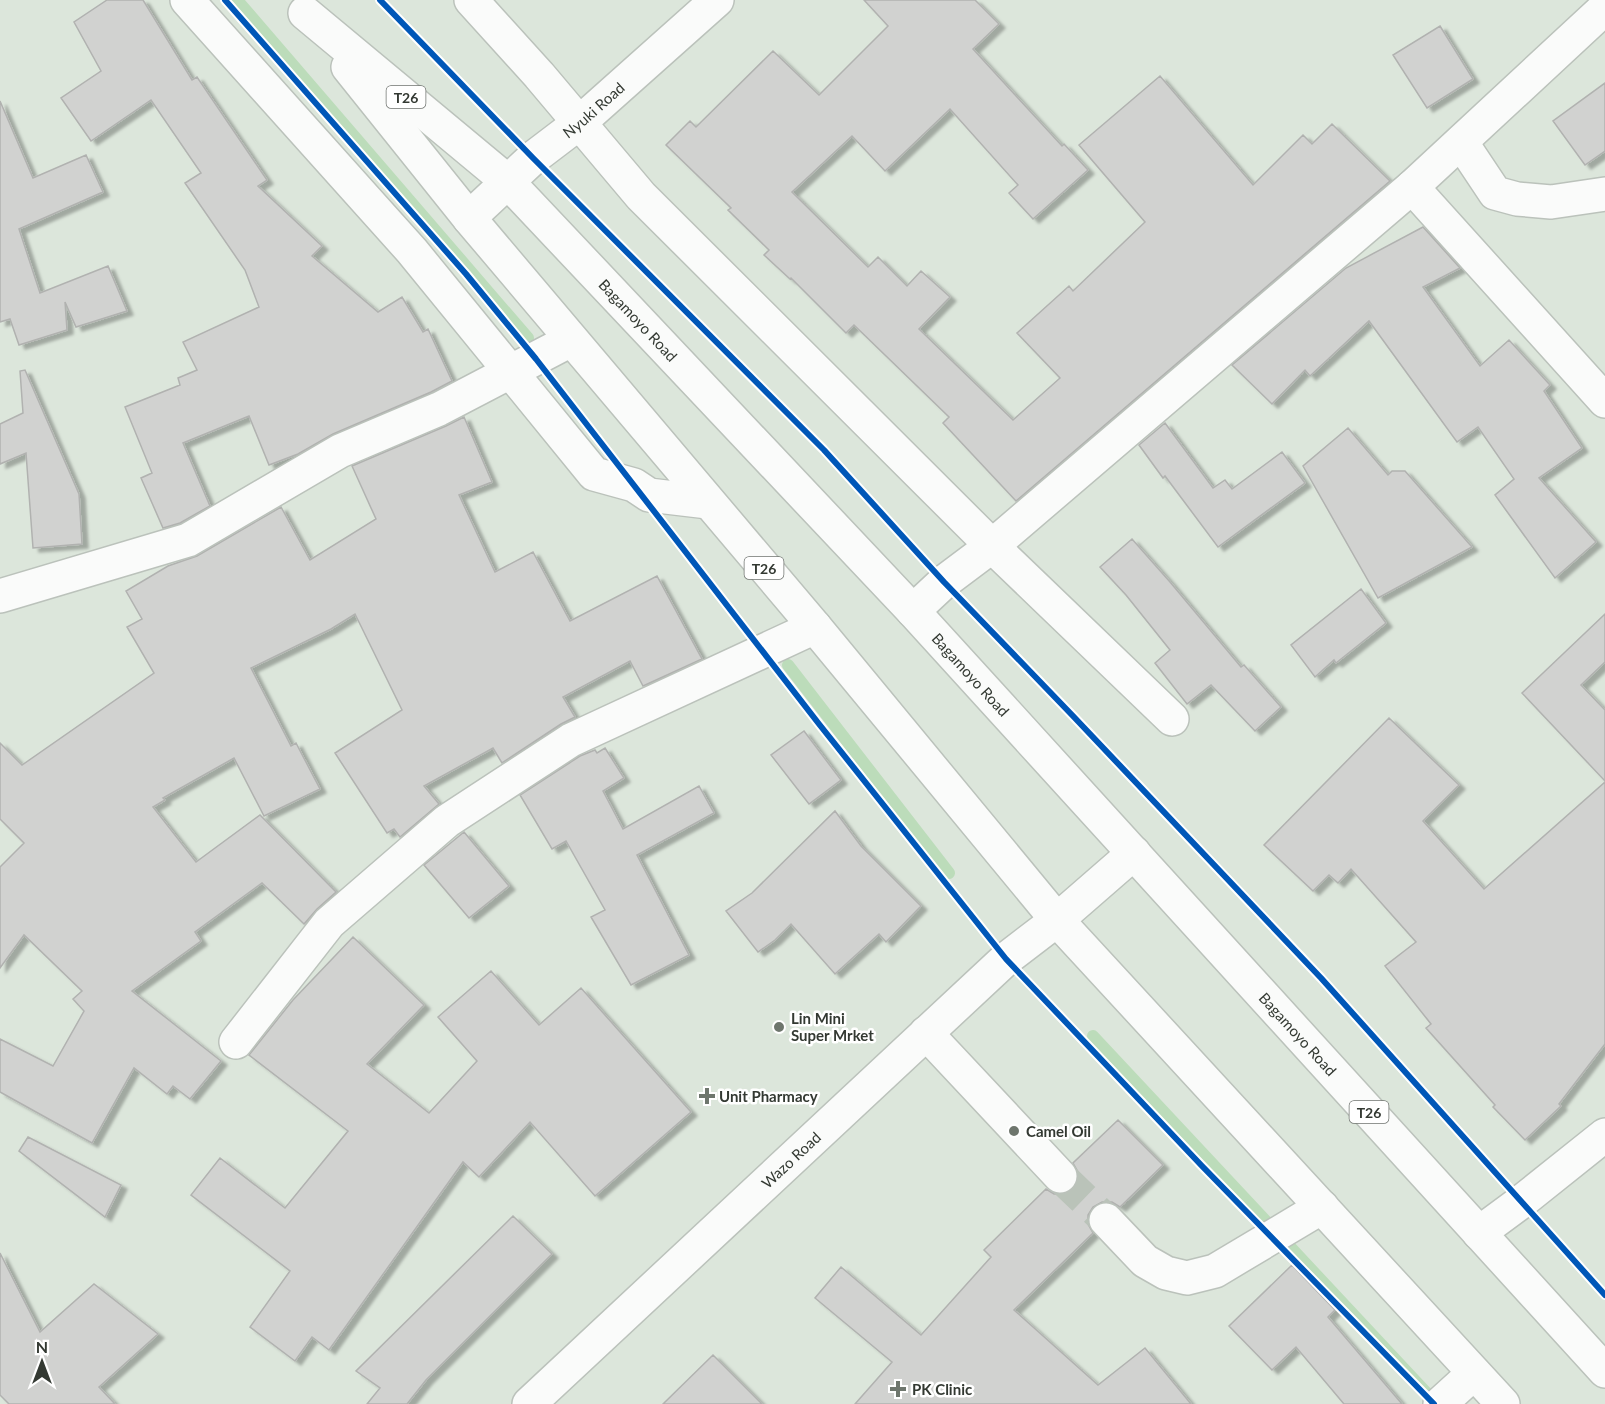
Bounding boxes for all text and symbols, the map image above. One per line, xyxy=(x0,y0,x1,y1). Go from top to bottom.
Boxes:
street label: Nyuki Road xyxy=(559,78,628,141)
road number: T26 xyxy=(386,86,426,108)
street label: Bagamoyo Road xyxy=(595,275,681,365)
road number: T26 xyxy=(744,557,783,579)
street label: Bagamoyo Road xyxy=(928,629,1013,720)
street label: Bagamoyo Road xyxy=(1256,989,1340,1079)
place label: Lin Mini Super Mrket xyxy=(791,1009,874,1044)
marker: Lin Mini Super Mrket xyxy=(772,1020,786,1034)
place label: Unit Pharmacy xyxy=(719,1087,818,1105)
marker: Unit Pharmacy xyxy=(700,1089,714,1103)
road number: T26 xyxy=(1350,1101,1388,1123)
place label: Camel Oil xyxy=(1026,1122,1091,1140)
marker: Camel Oil xyxy=(1007,1124,1021,1138)
street label: Wazo Road xyxy=(757,1128,824,1192)
north arrow xyxy=(12,1332,72,1392)
text: N xyxy=(36,1337,48,1356)
marker: PK Clinic xyxy=(889,1380,907,1398)
place label: PK Clinic xyxy=(912,1380,972,1398)

